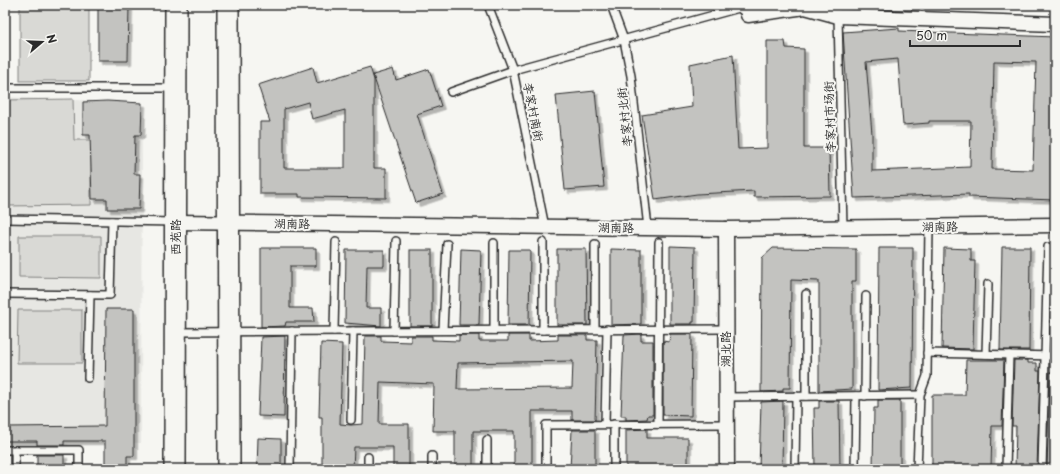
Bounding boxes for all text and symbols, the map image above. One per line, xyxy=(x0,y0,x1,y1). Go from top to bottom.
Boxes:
north arrow xyxy=(22,22,62,62)
scale bar xyxy=(910,22,1020,48)
text: 50 m xyxy=(916,26,947,44)
text: N xyxy=(42,32,61,46)
street label: 李家村南街 xyxy=(519,81,549,143)
street label: 李家村市场街 xyxy=(819,81,839,153)
street label: 李家村北街 xyxy=(612,86,636,148)
street label: 湖南路 xyxy=(274,214,310,232)
street label: 湖南路 xyxy=(922,217,958,235)
street label: 湖南路 xyxy=(598,218,634,236)
street label: 西苑路 xyxy=(166,219,184,255)
street label: 湖北路 xyxy=(716,331,734,367)

